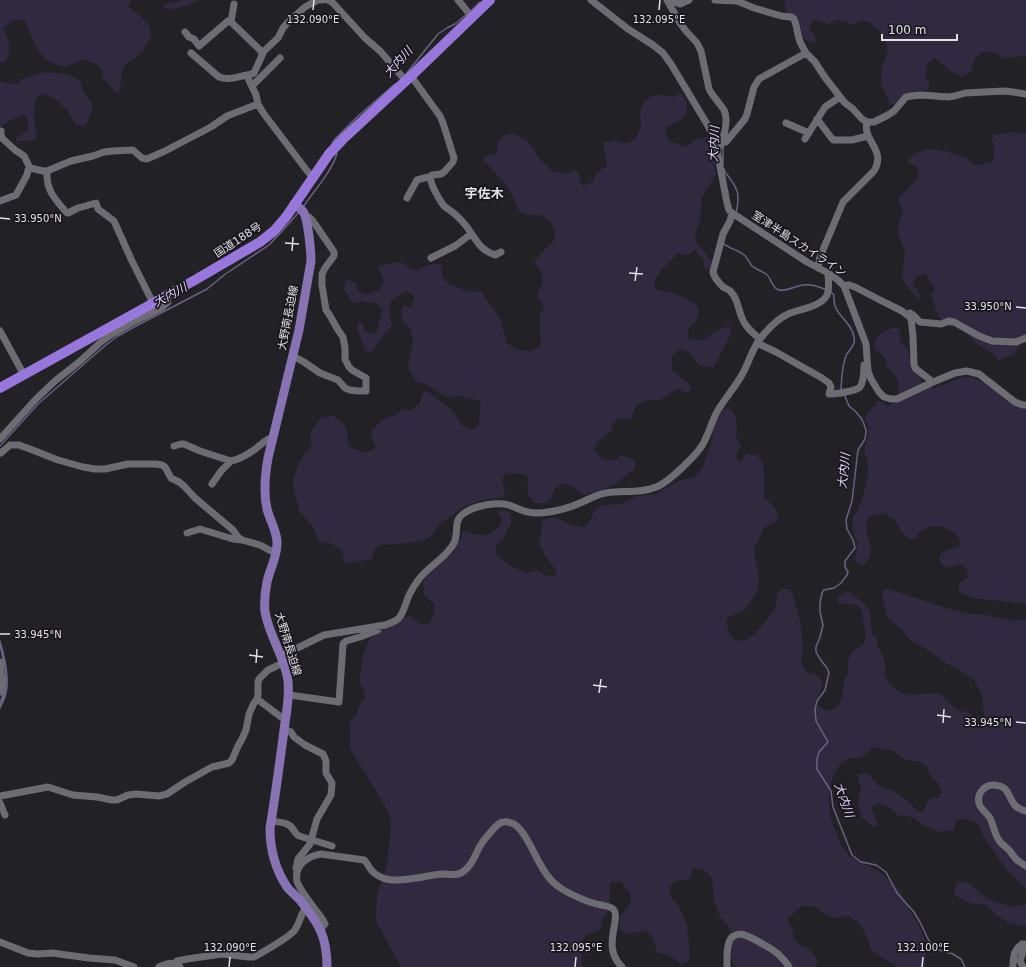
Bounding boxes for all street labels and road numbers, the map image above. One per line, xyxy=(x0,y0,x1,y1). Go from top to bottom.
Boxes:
street label: 室津半島スカイライン xyxy=(749,209,849,279)
street label: 国道188号 xyxy=(212,220,264,260)
street label: 大野南長迫線 xyxy=(275,284,301,352)
street label: 大野南長迫線 xyxy=(272,611,304,677)

